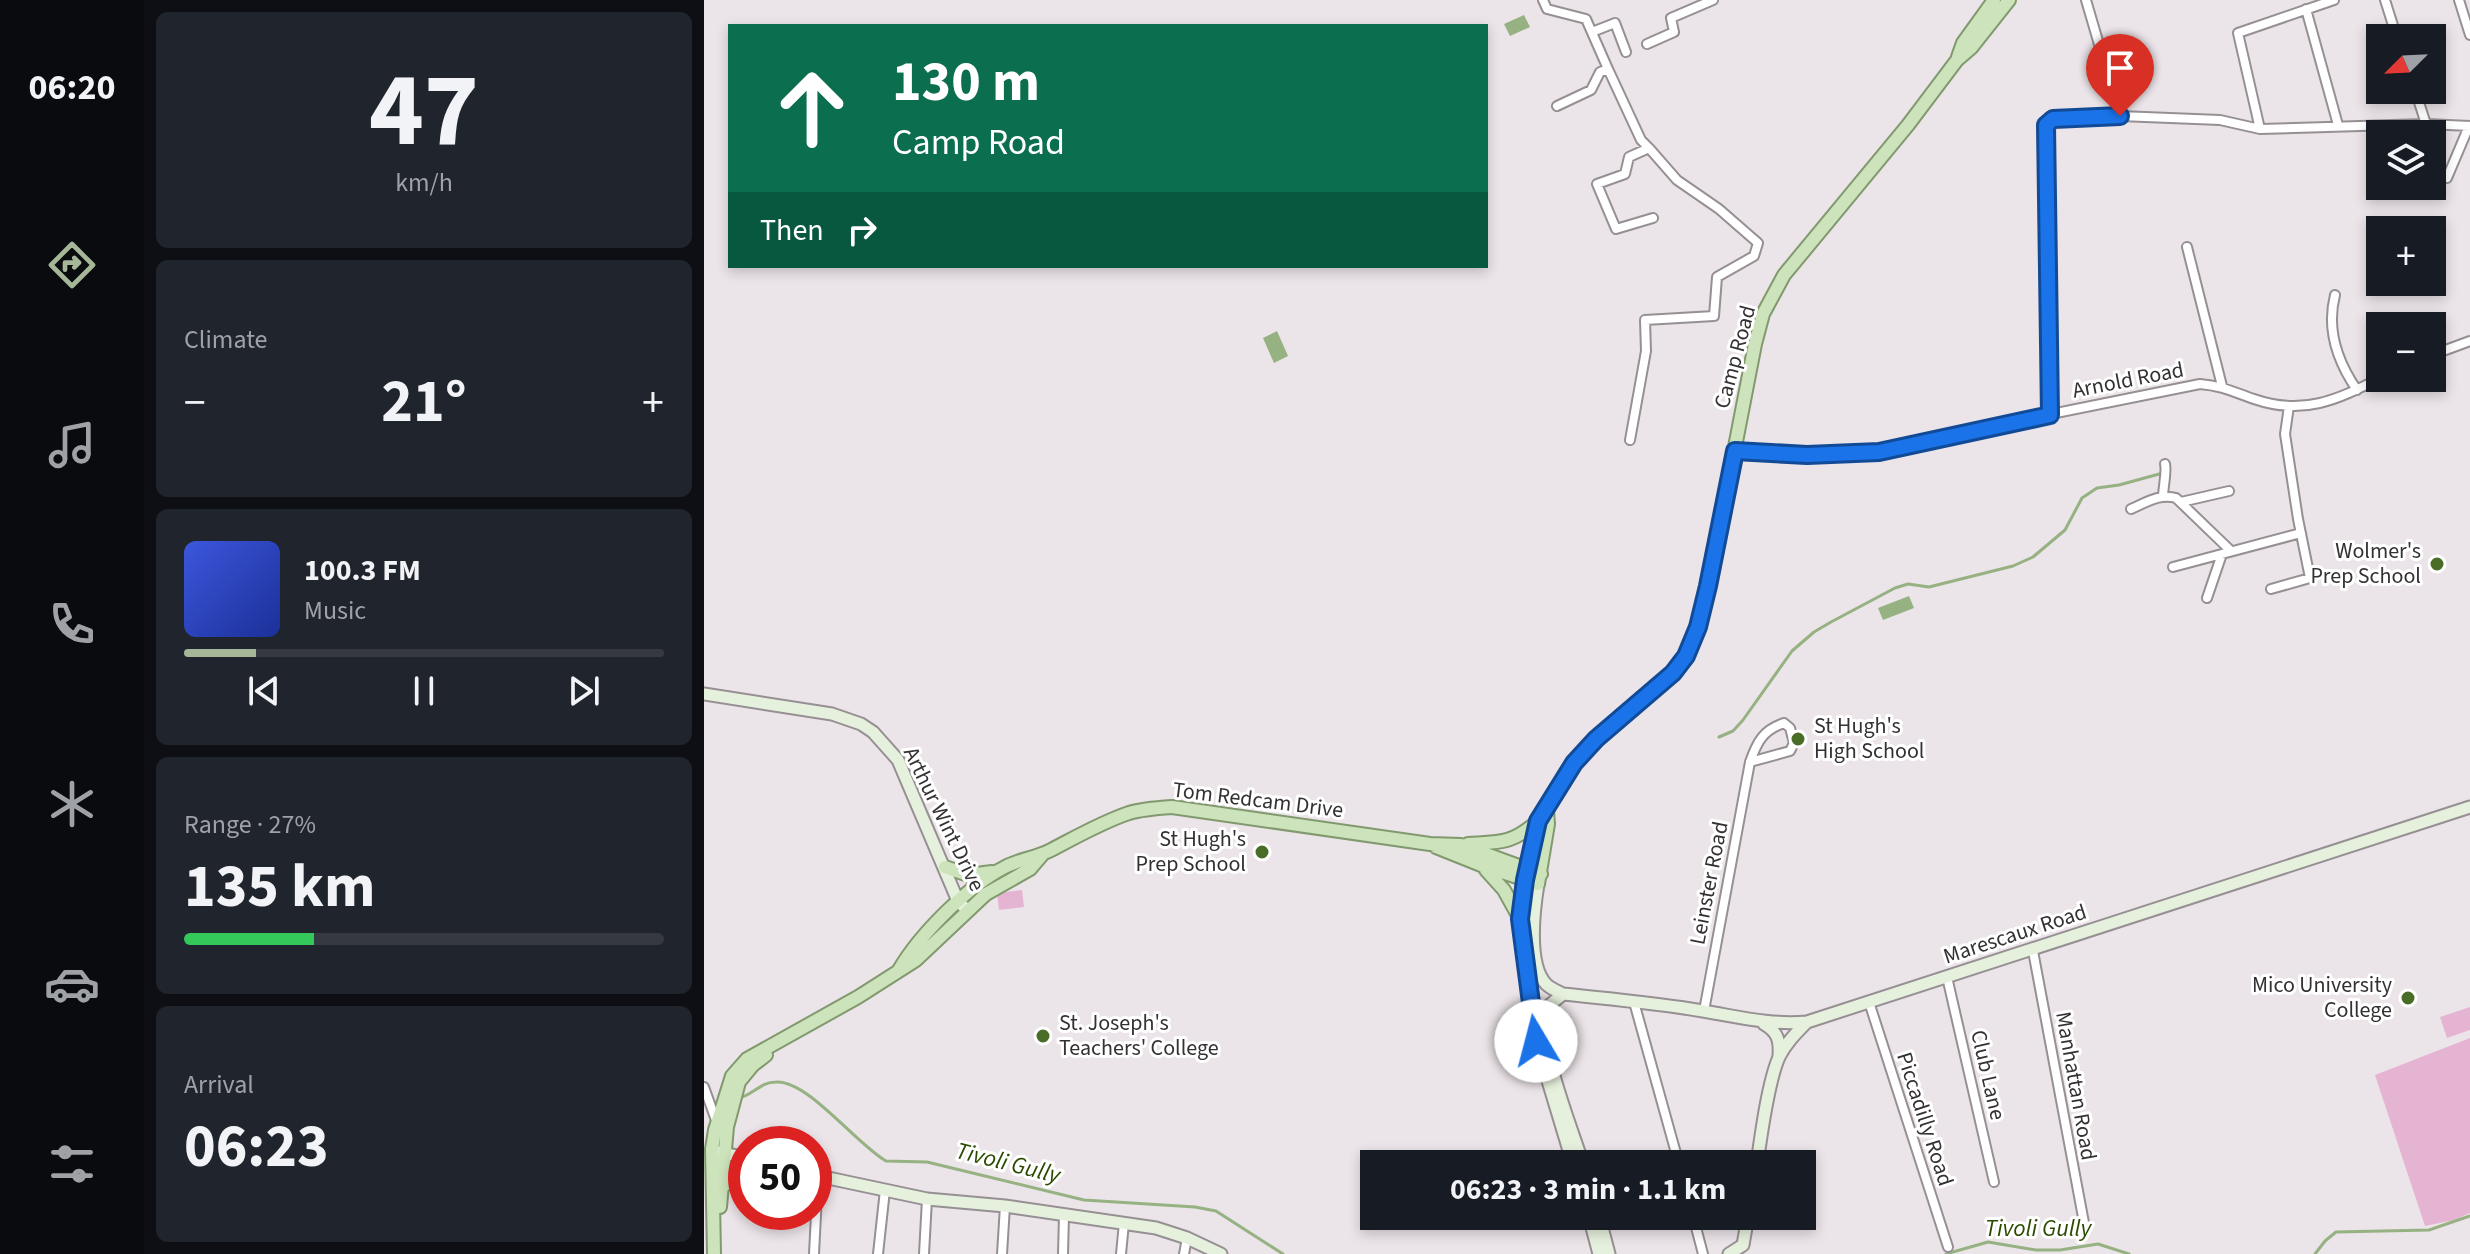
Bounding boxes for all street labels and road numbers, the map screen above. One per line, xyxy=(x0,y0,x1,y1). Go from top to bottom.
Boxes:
street label: Camp Road xyxy=(1706,302,1764,412)
street label: Arnold Road xyxy=(2069,354,2187,406)
street label: Arthur Wint Drive xyxy=(895,741,993,897)
street label: Tom Redcam Drive xyxy=(1171,774,1345,826)
street label: Leinster Road xyxy=(1681,819,1737,947)
street label: Marescaux Road xyxy=(1939,896,2091,972)
street label: Manhattan Road xyxy=(2047,1009,2105,1163)
street label: Club Lane xyxy=(1962,1027,2014,1123)
street label: Piccadilly Road xyxy=(1888,1048,1962,1190)

